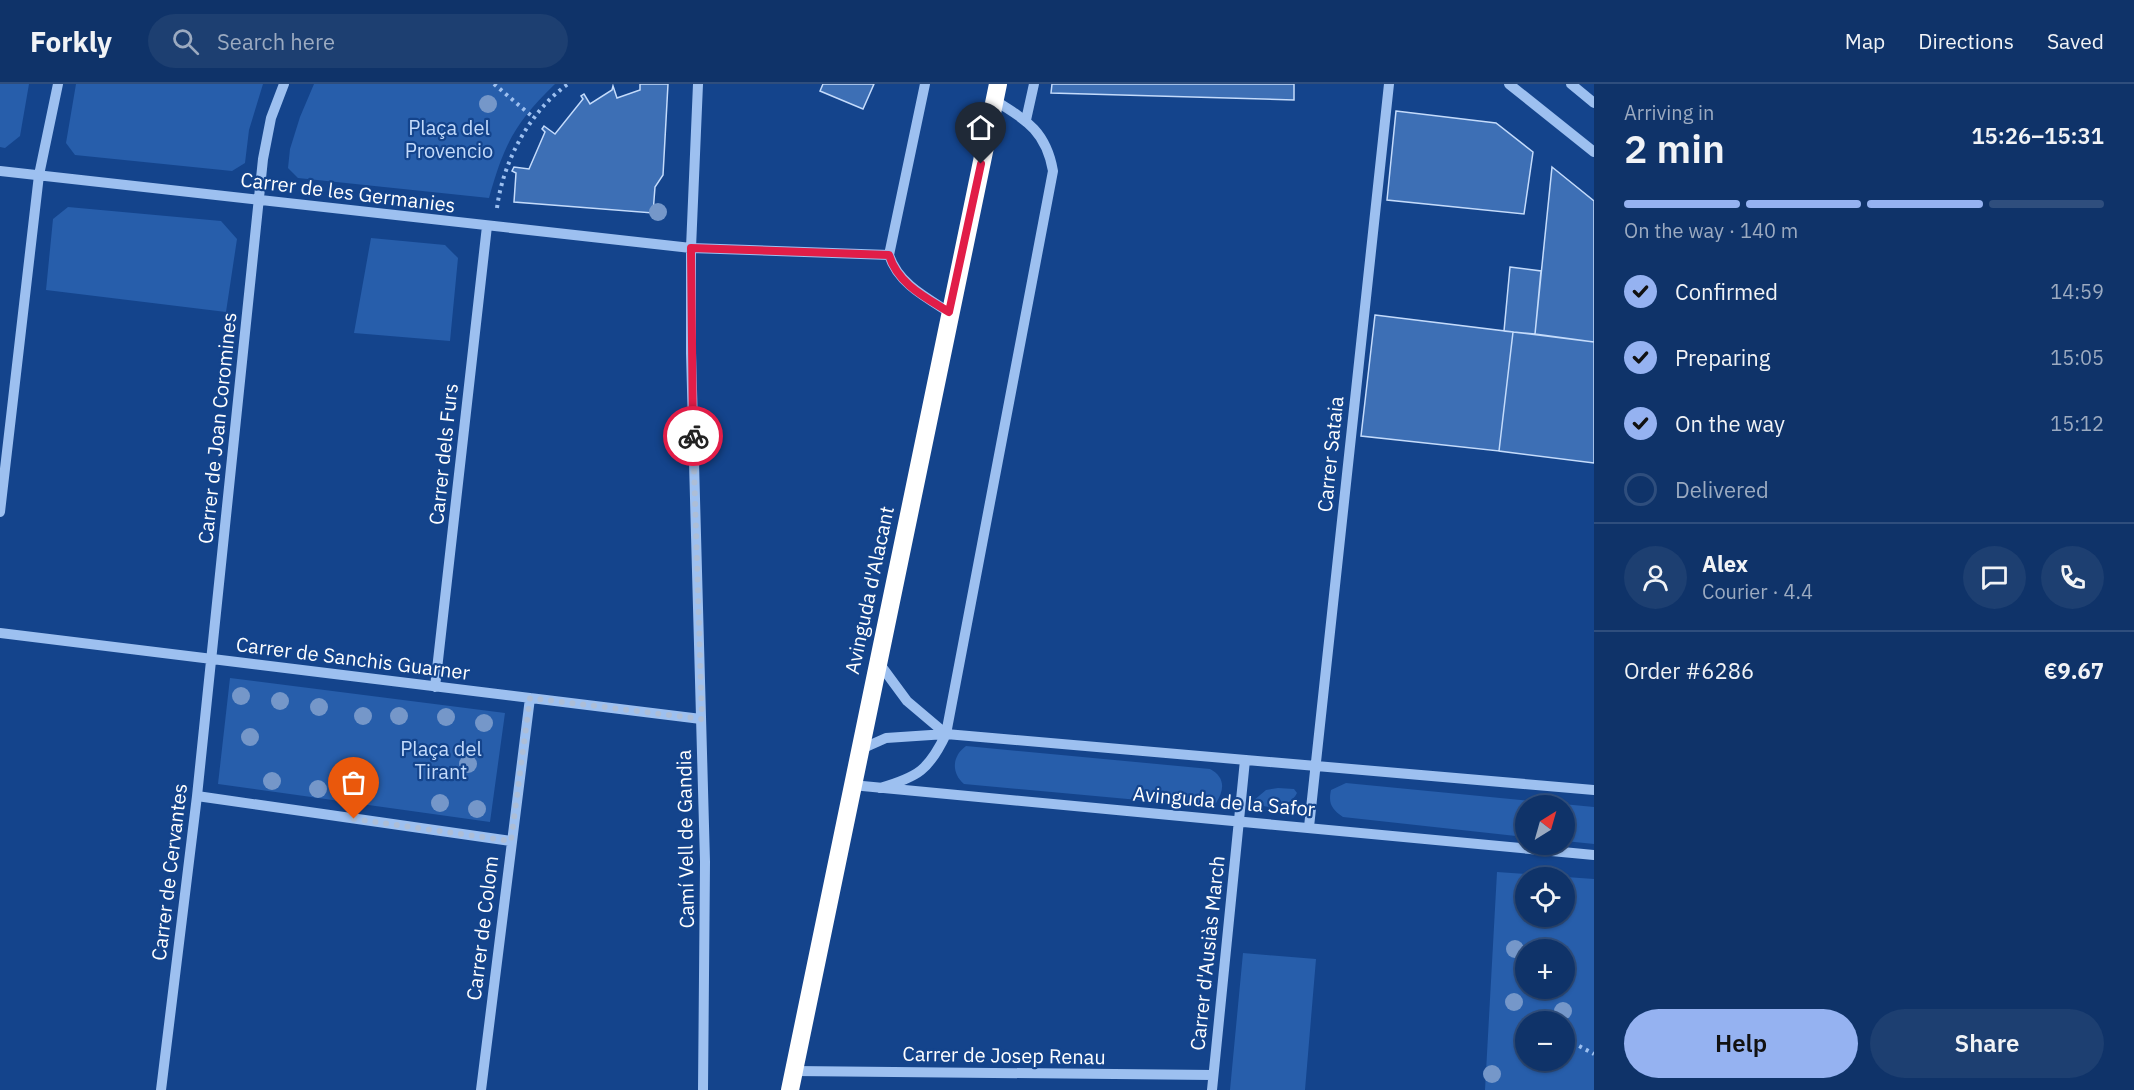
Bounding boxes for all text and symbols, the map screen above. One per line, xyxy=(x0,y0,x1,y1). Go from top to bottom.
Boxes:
search box xyxy=(148,14,568,68)
text: Forkly xyxy=(30,23,112,60)
icon: search xyxy=(169,25,202,58)
text: Search here xyxy=(217,27,335,56)
text: Map xyxy=(1845,27,1885,55)
text: Directions xyxy=(1918,27,2014,55)
text: Saved xyxy=(2047,27,2104,55)
text: Arriving in xyxy=(1624,99,1714,126)
pin xyxy=(955,102,1006,164)
icon: home xyxy=(964,111,997,144)
park label: Plaça del Provencio xyxy=(405,114,493,164)
text: 15:26–15:31 xyxy=(1971,121,2104,150)
text: 2 min xyxy=(1624,123,1725,174)
street label: Carrer de les Germanies xyxy=(239,165,457,219)
text: On the way · 140 m xyxy=(1624,217,1798,244)
icon: check xyxy=(1624,275,1657,308)
text: Confirmed xyxy=(1675,277,1778,306)
text: 14:59 xyxy=(2050,278,2104,305)
street label: Carrer de Joan Coromines xyxy=(191,311,243,545)
icon: check xyxy=(1624,341,1657,374)
text: Preparing xyxy=(1675,343,1770,372)
text: 15:05 xyxy=(2050,344,2104,371)
street label: Carrer dels Furs xyxy=(422,382,464,526)
street label: Carrer Sataia xyxy=(1310,394,1350,513)
courier xyxy=(663,406,723,466)
icon: check xyxy=(1624,407,1657,440)
text: On the way xyxy=(1675,409,1785,438)
text: 15:12 xyxy=(2050,410,2104,437)
icon: bike xyxy=(677,420,710,453)
text: Delivered xyxy=(1675,475,1769,504)
street label: Avinguda d'Alacant xyxy=(838,504,900,676)
button: person xyxy=(1624,546,1687,609)
button: chat xyxy=(1963,546,2026,609)
button: phone xyxy=(2041,546,2104,609)
text: Alex xyxy=(1702,549,1748,578)
text: Courier · 4.4 xyxy=(1702,578,1813,605)
street label: Carrer de Sanchis Guarner xyxy=(234,630,472,686)
text: Order #6286 xyxy=(1624,656,1754,685)
text: €9.67 xyxy=(2044,656,2104,685)
park label: Plaça del Tirant xyxy=(400,735,482,785)
street label: Camí Vell de Gandia xyxy=(670,749,700,929)
pin xyxy=(328,757,379,819)
icon: bag xyxy=(337,766,370,799)
street label: Avinguda de la Safor xyxy=(1132,780,1316,822)
street label: Carrer de Cervantes xyxy=(145,782,193,962)
north arrow xyxy=(1515,795,1575,855)
map controls xyxy=(1515,795,1575,1071)
street label: Carrer de Colom xyxy=(460,854,504,1002)
street label: Carrer d'Ausiàs March xyxy=(1183,854,1231,1052)
button: locate xyxy=(1515,867,1575,927)
button: + xyxy=(1515,939,1575,999)
button: Help xyxy=(1624,1009,1858,1078)
button: Share xyxy=(1870,1009,2104,1078)
button: − xyxy=(1515,1011,1575,1071)
street label: Carrer de Josep Renau xyxy=(902,1040,1106,1070)

